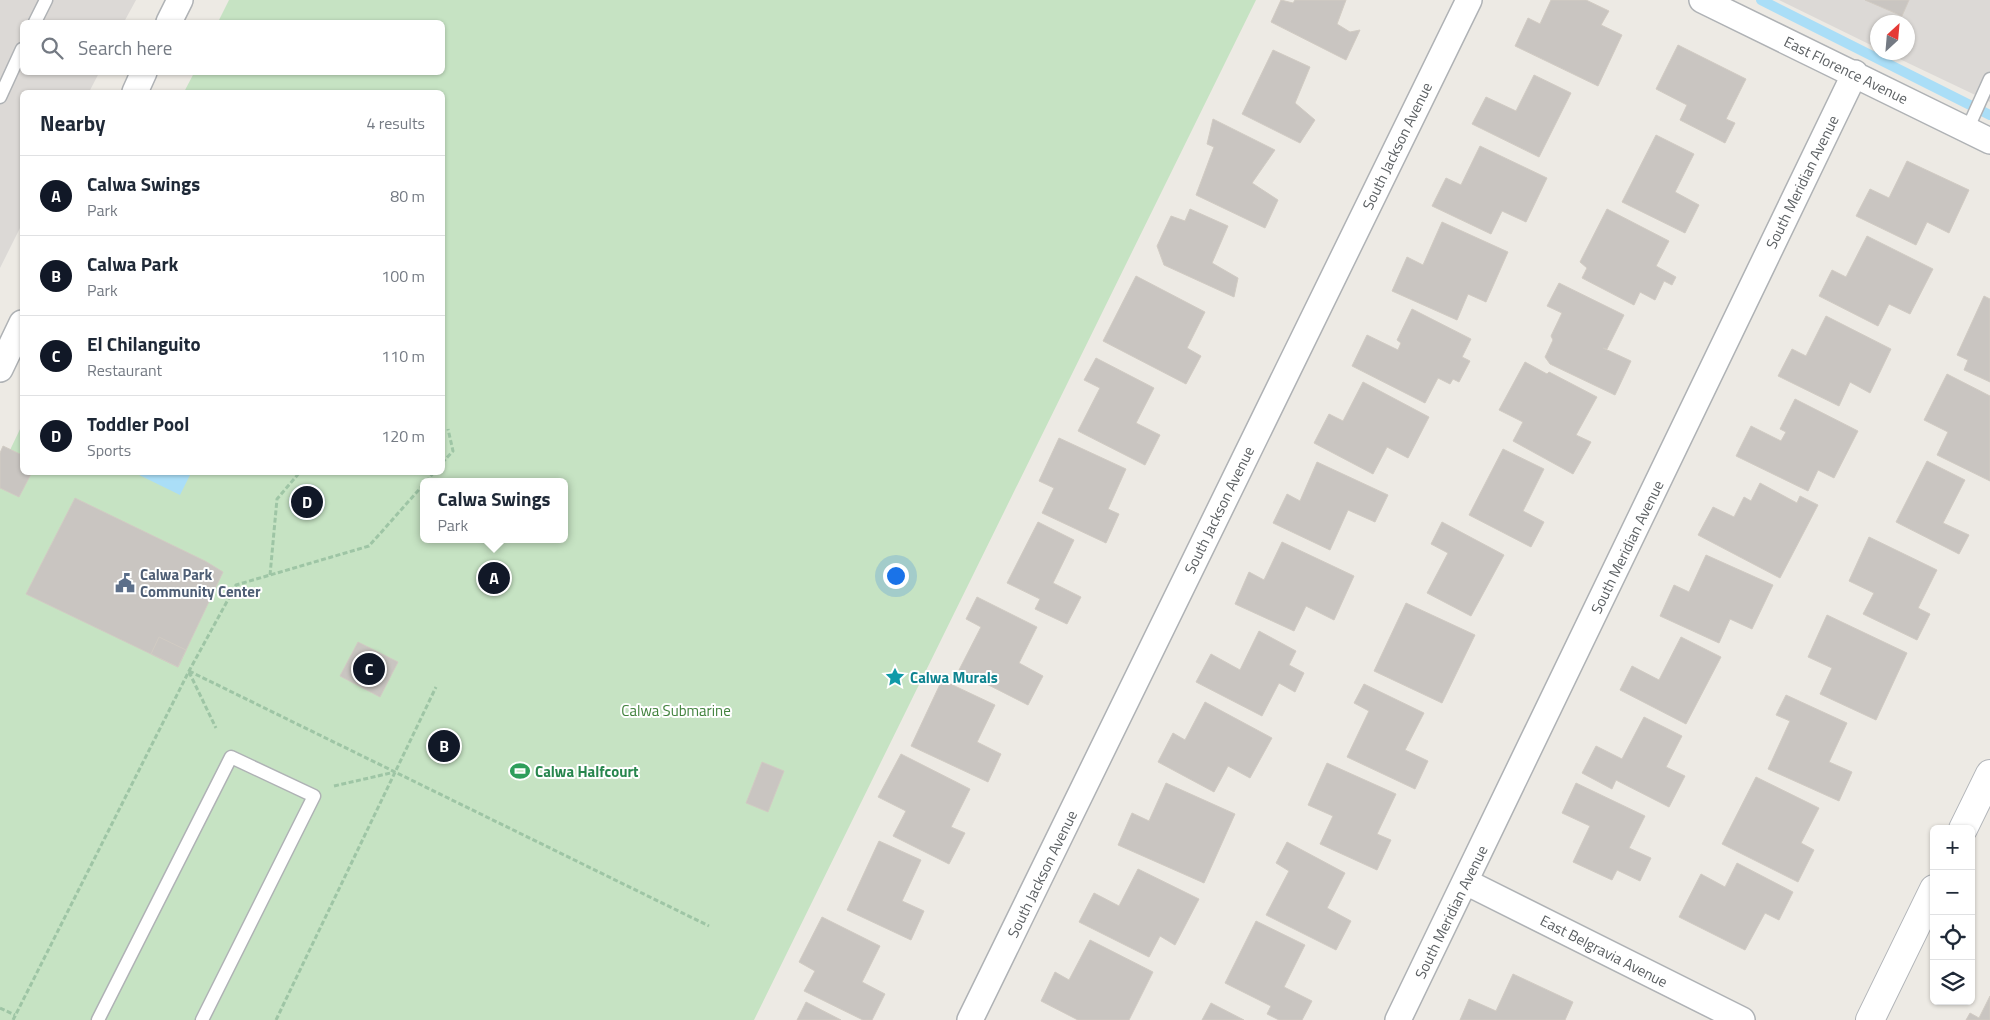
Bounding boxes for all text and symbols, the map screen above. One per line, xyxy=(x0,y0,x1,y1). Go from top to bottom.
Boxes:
north arrow xyxy=(1870,15,1915,60)
search box xyxy=(20,20,445,75)
street label: East Florence Avenue xyxy=(1780,30,1912,110)
text: Search here xyxy=(78,33,172,62)
icon: search xyxy=(38,34,66,62)
street label: South Jackson Avenue xyxy=(1356,78,1438,214)
text: Nearby xyxy=(40,107,105,139)
text: 4 results xyxy=(366,111,425,135)
street label: South Meridian Avenue xyxy=(1760,111,1844,253)
text: Calwa Swings xyxy=(87,169,200,198)
text: A xyxy=(51,184,61,208)
text: 80 m xyxy=(390,184,425,208)
text: Park xyxy=(87,198,118,222)
text: Calwa Park xyxy=(87,249,178,278)
text: B xyxy=(51,264,61,288)
text: 100 m xyxy=(381,264,425,288)
text: Park xyxy=(87,278,118,302)
text: El Chilanguito xyxy=(87,329,201,358)
text: C xyxy=(52,344,60,368)
text: 110 m xyxy=(381,344,425,368)
text: Restaurant xyxy=(87,358,162,382)
text: Toddler Pool xyxy=(87,409,189,438)
text: D xyxy=(51,424,61,448)
text: 120 m xyxy=(381,424,425,448)
text: Sports xyxy=(87,438,131,462)
street label: South Jackson Avenue xyxy=(1178,442,1260,578)
street label: South Meridian Avenue xyxy=(1585,476,1669,618)
popup xyxy=(420,478,568,543)
pin: D xyxy=(291,483,323,521)
text: Calwa Swings xyxy=(437,484,551,513)
text: Park xyxy=(437,513,468,537)
pin: A xyxy=(478,559,510,597)
place label: Calwa Park Community Center xyxy=(140,563,261,603)
your location xyxy=(883,563,909,589)
public building icon: Calwa Park Community Center xyxy=(114,572,136,594)
pin: C xyxy=(353,650,385,688)
place icon: Calwa Murals xyxy=(884,666,906,688)
place label: Calwa Murals xyxy=(910,666,998,689)
park label: Calwa Submarine xyxy=(621,699,731,722)
pin: B xyxy=(428,727,460,765)
sports icon: Calwa Halfcourt xyxy=(509,760,531,782)
place label: Calwa Halfcourt xyxy=(535,760,639,783)
street label: South Jackson Avenue xyxy=(1001,806,1083,942)
map controls xyxy=(1930,825,1975,1005)
button: + xyxy=(1930,825,1975,870)
street label: South Meridian Avenue xyxy=(1409,841,1493,983)
button: − xyxy=(1930,870,1975,915)
street label: East Belgravia Avenue xyxy=(1536,909,1672,993)
button: locate xyxy=(1930,915,1975,960)
button: layers xyxy=(1930,960,1975,1005)

